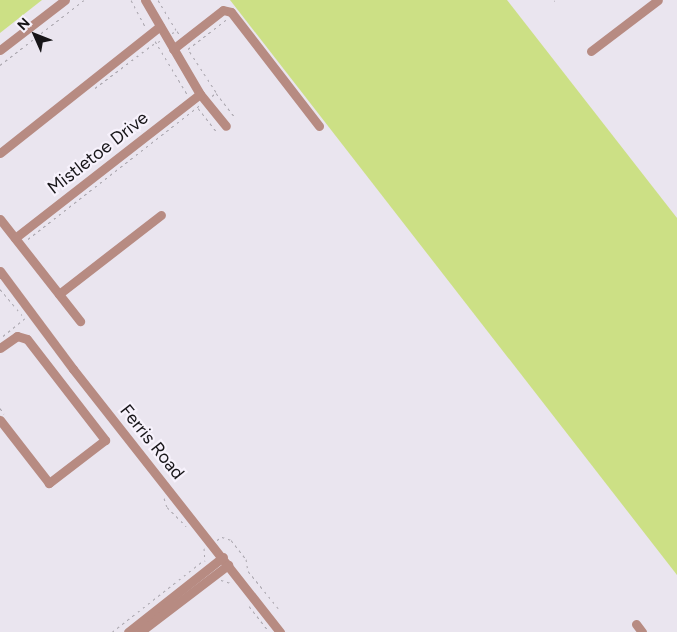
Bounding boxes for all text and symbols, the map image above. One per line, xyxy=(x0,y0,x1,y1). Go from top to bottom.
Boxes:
north arrow xyxy=(10,10,60,60)
text: N xyxy=(14,14,34,34)
street label: Mistletoe Drive xyxy=(43,107,153,199)
street label: Ferris Road xyxy=(115,400,189,484)

